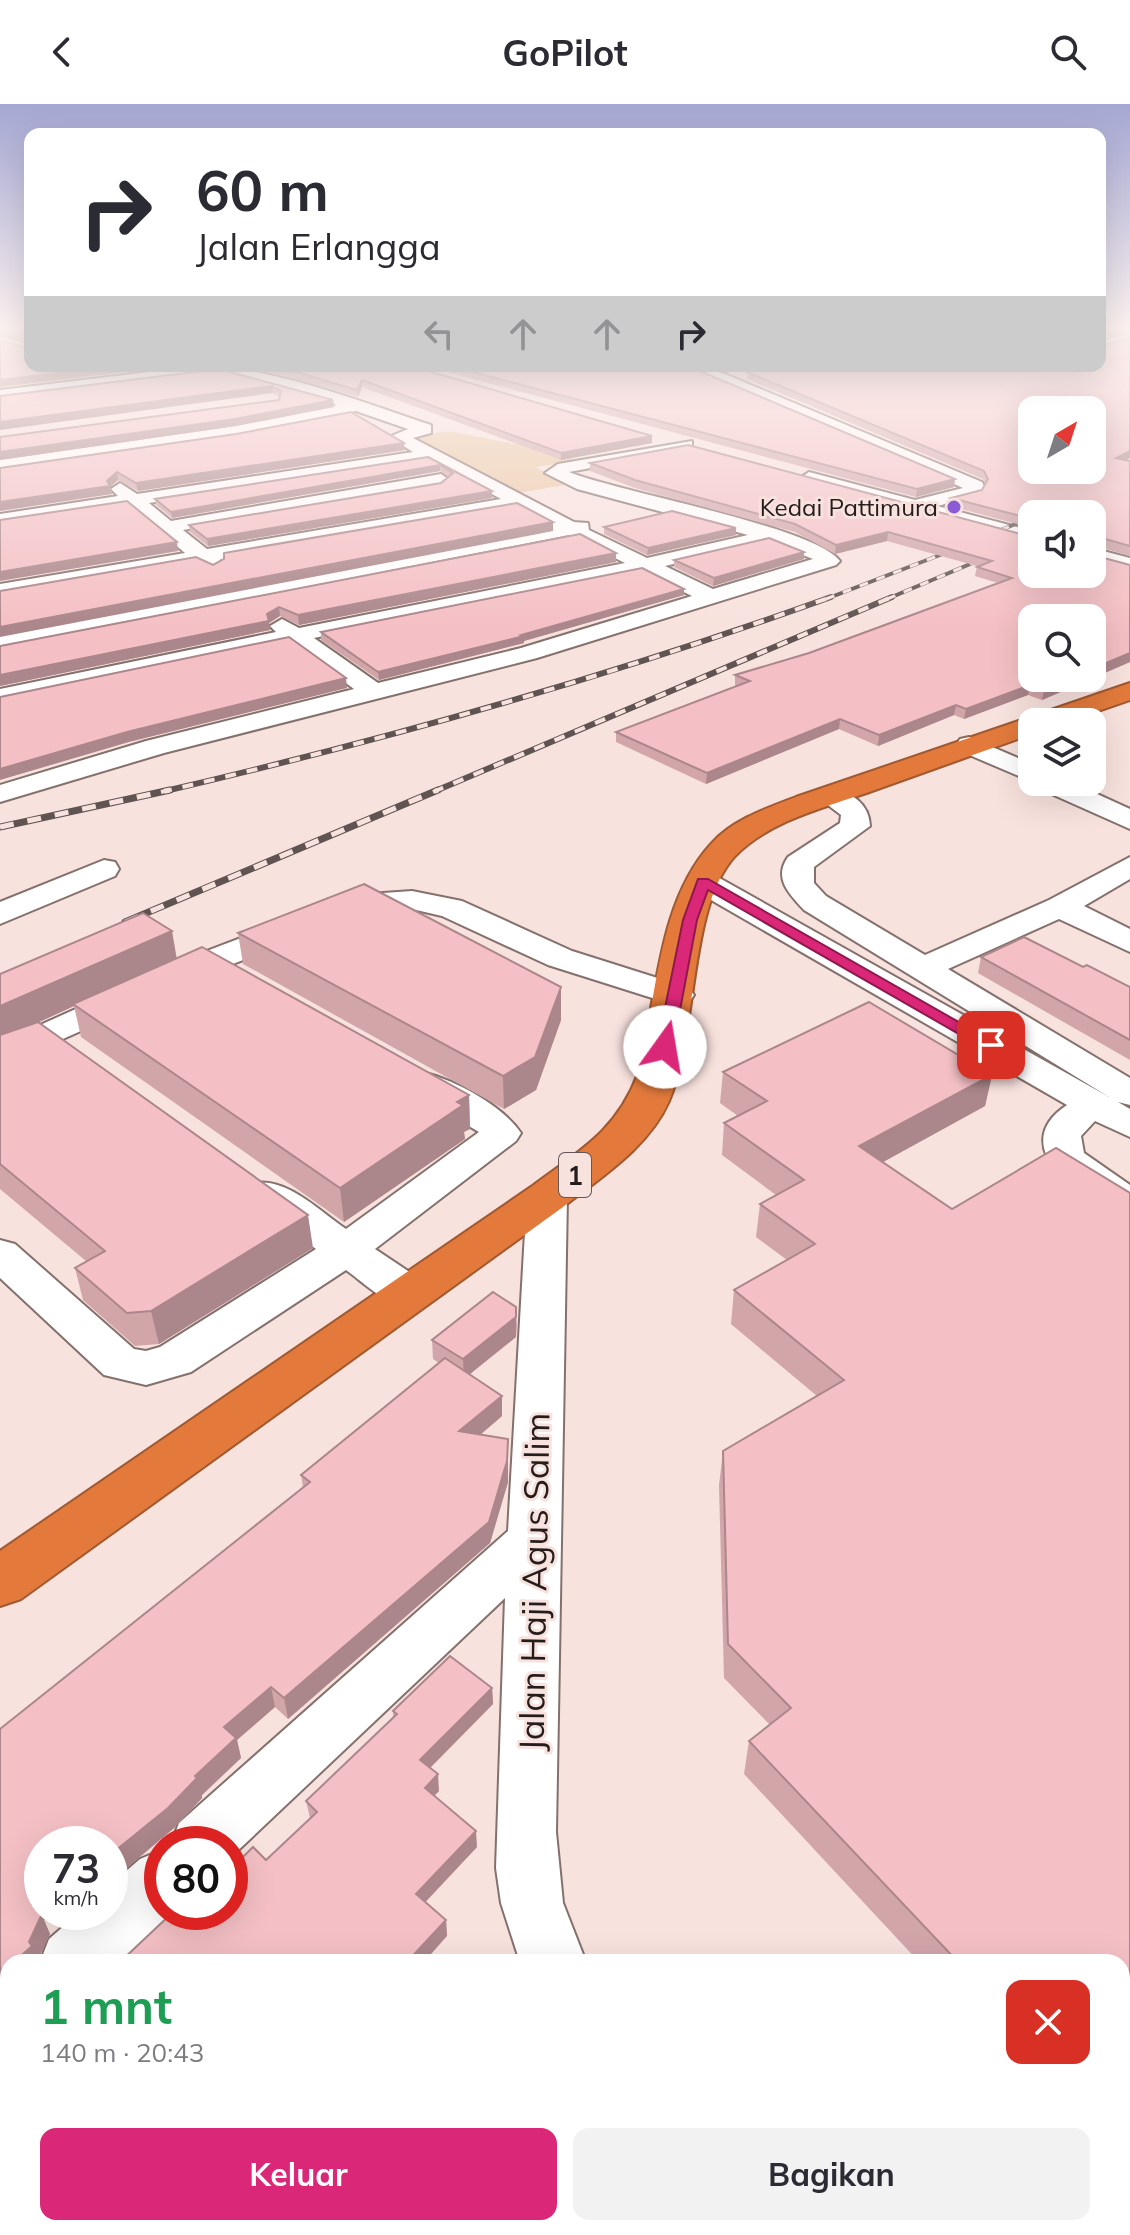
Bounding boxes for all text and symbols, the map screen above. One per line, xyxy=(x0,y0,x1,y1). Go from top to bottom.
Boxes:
icon: back xyxy=(40,30,84,74)
text: GoPilot xyxy=(502,30,628,75)
icon: search xyxy=(1046,30,1090,74)
text: 60 m xyxy=(196,155,329,225)
icon: right xyxy=(64,160,168,264)
text: Jalan Erlangga xyxy=(196,224,441,269)
icon: left xyxy=(417,312,461,356)
icon: ahead xyxy=(501,312,545,356)
icon: ahead xyxy=(585,312,629,356)
icon: right xyxy=(669,312,713,356)
north arrow xyxy=(1018,396,1106,484)
map controls xyxy=(1018,396,1106,796)
place label: Kedai Pattimura xyxy=(760,492,938,522)
marker: Kedai Pattimura xyxy=(945,498,963,516)
button: sound xyxy=(1018,500,1106,588)
button: search xyxy=(1018,604,1106,692)
button: layers xyxy=(1018,708,1106,796)
position arrow xyxy=(623,1005,707,1089)
pin xyxy=(957,1011,1025,1079)
icon: arrive xyxy=(969,1023,1013,1067)
road number: 1 xyxy=(559,1153,591,1197)
street label: Jalan Haji Agus Salim xyxy=(510,1412,558,1752)
speed limit sign: 80 xyxy=(144,1826,248,1930)
text: 73 xyxy=(52,1843,100,1893)
text: km/h xyxy=(53,1885,99,1910)
text: 1 mnt xyxy=(40,1976,172,2036)
button: close xyxy=(1006,1980,1090,2064)
text: 140 m · 20:43 xyxy=(40,2036,204,2069)
button: Keluar xyxy=(40,2128,557,2220)
button: Bagikan xyxy=(573,2128,1090,2220)

